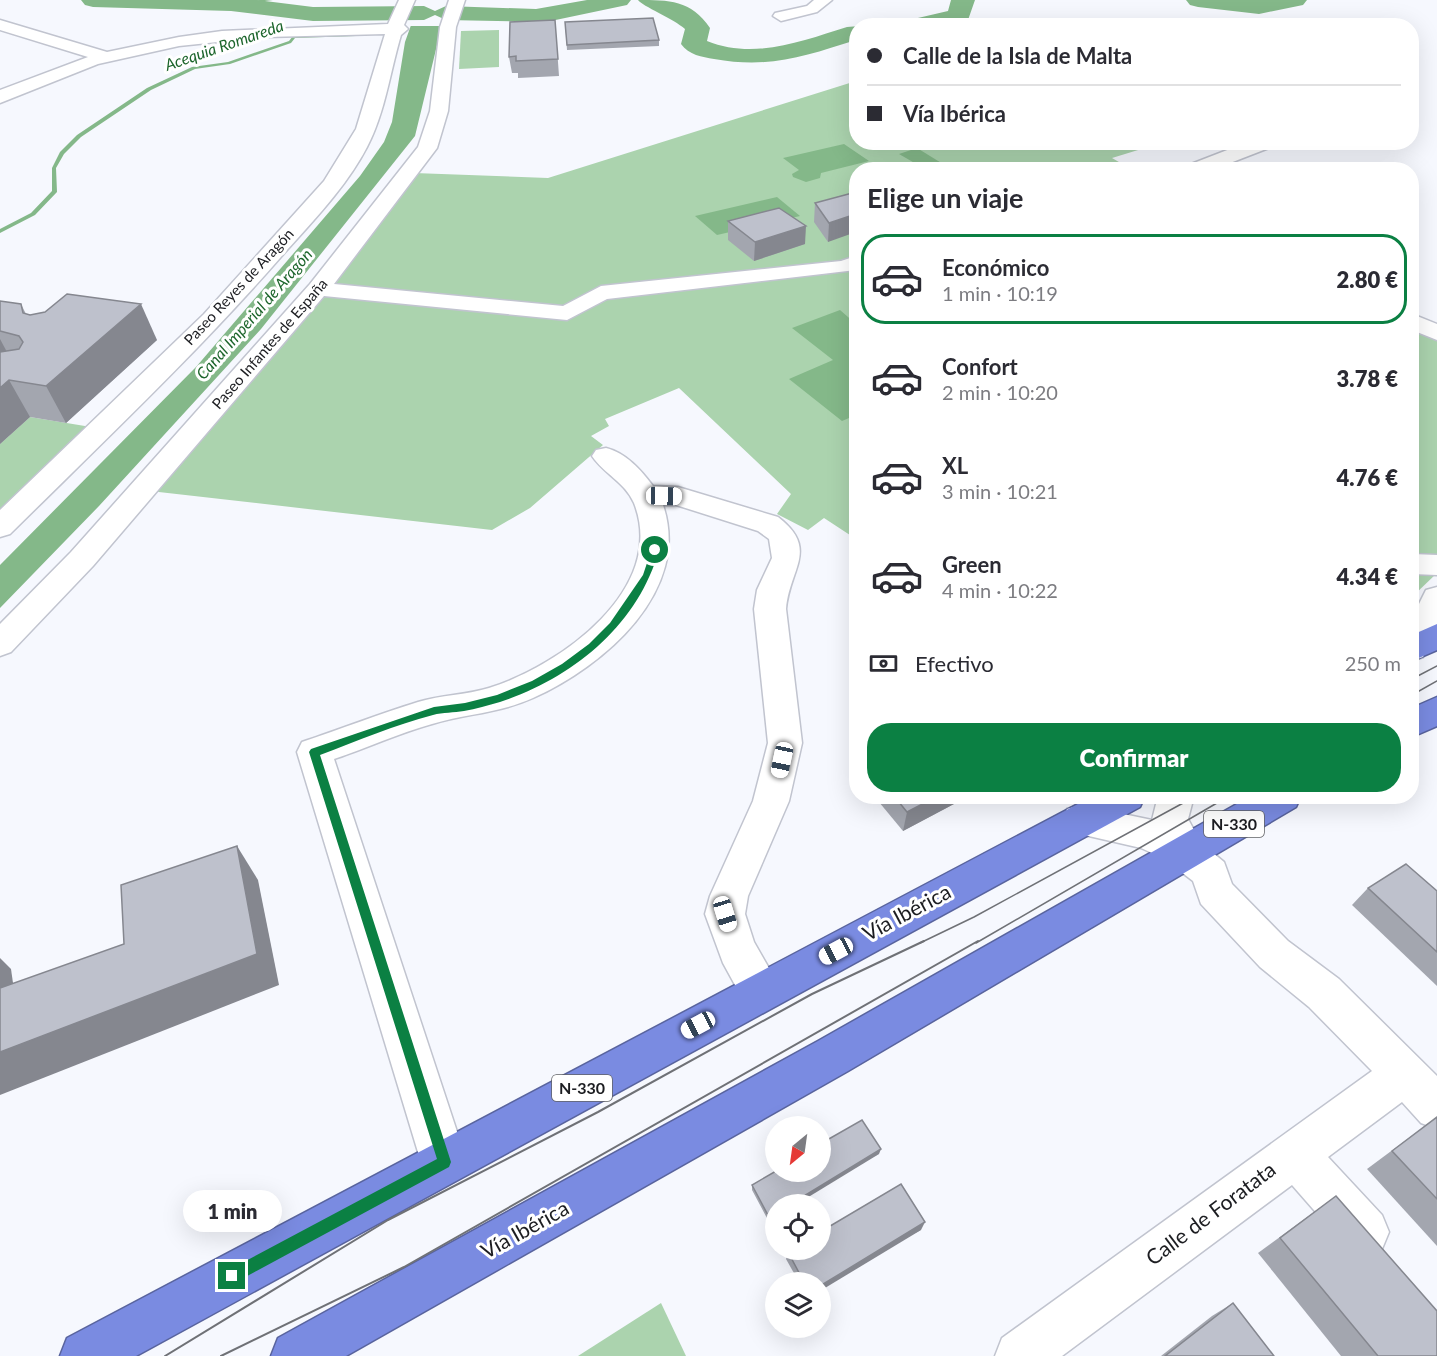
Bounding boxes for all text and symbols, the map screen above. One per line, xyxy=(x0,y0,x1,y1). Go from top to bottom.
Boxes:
water label: Acequia Romareda xyxy=(161,15,286,74)
text: Calle de la Isla de Malta xyxy=(903,42,1132,69)
text: Vía Ibérica xyxy=(903,100,1006,127)
text: Elige un viaje xyxy=(867,181,1024,214)
street label: Paseo Reyes de Aragón xyxy=(180,224,297,348)
water label: Canal Imperial de Aragón xyxy=(192,245,315,383)
icon: car xyxy=(870,252,924,306)
text: Económico xyxy=(942,254,1049,281)
text: 2.80 € xyxy=(1337,266,1398,293)
street label: Paseo Infantes de España xyxy=(208,275,331,412)
text: 1 min · 10:19 xyxy=(942,281,1058,305)
icon: car xyxy=(870,351,924,405)
text: Confort xyxy=(942,353,1018,380)
text: 3.78 € xyxy=(1337,365,1398,392)
text: 2 min · 10:20 xyxy=(942,380,1058,404)
icon: car xyxy=(870,450,924,504)
text: XL xyxy=(942,452,968,479)
text: 4.76 € xyxy=(1337,464,1398,491)
text: 3 min · 10:21 xyxy=(942,479,1058,503)
car xyxy=(646,487,682,505)
route start xyxy=(641,536,668,563)
icon: car xyxy=(870,549,924,603)
text: Green xyxy=(942,551,1002,578)
text: 4.34 € xyxy=(1337,563,1398,590)
text: 4 min · 10:22 xyxy=(942,578,1058,602)
icon: cash xyxy=(867,647,900,680)
text: Efectivo xyxy=(915,650,994,677)
text: 250 m xyxy=(1345,651,1401,675)
button: Confirmar xyxy=(867,723,1401,792)
car xyxy=(769,741,795,779)
road number: N-330 xyxy=(1204,811,1264,837)
street label: Vía Ibérica xyxy=(858,878,955,945)
car xyxy=(711,894,739,934)
car xyxy=(816,935,856,967)
car xyxy=(678,1009,718,1041)
road number: N-330 xyxy=(552,1075,612,1101)
north arrow xyxy=(765,1116,831,1182)
map controls xyxy=(765,1116,831,1338)
street label: Calle de Foratata xyxy=(1140,1156,1280,1270)
callout: 1 min xyxy=(182,1189,282,1231)
street label: Vía Ibérica xyxy=(476,1194,572,1263)
button: locate xyxy=(765,1194,831,1260)
text: 1 min xyxy=(208,1199,257,1223)
route end xyxy=(218,1262,245,1289)
button: layers xyxy=(765,1272,831,1338)

